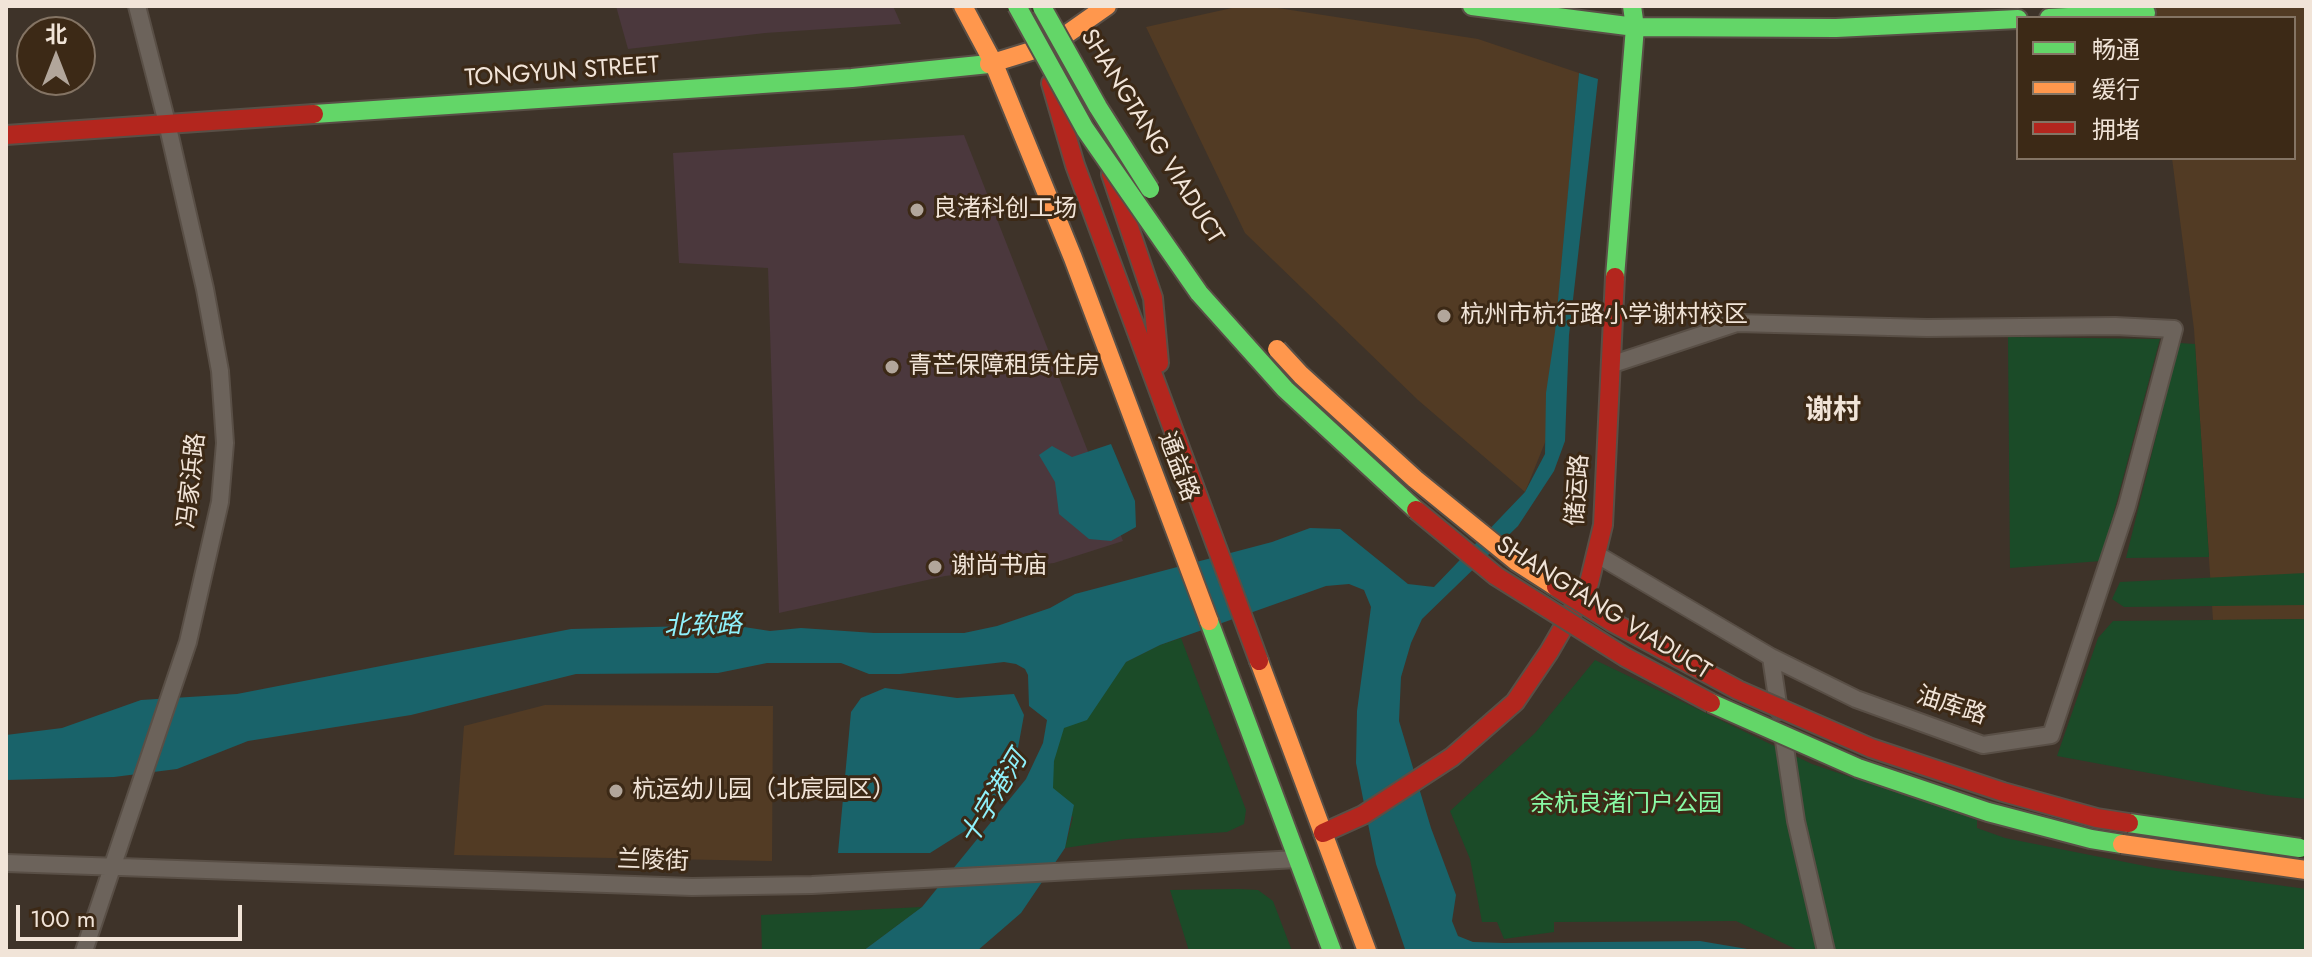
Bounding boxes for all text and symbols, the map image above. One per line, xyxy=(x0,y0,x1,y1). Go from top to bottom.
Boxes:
north arrow xyxy=(16,16,96,96)
legend xyxy=(2016,16,2296,160)
text: 北 xyxy=(45,18,67,50)
street label: SHANGTANG VIADUCT xyxy=(1073,24,1229,250)
text: 畅通 xyxy=(2092,32,2140,67)
street label: TONGYUN STREET xyxy=(464,52,660,94)
text: 缓行 xyxy=(2092,72,2140,107)
text: 拥堵 xyxy=(2092,112,2140,147)
place label: 良渚科创工场 xyxy=(933,196,1077,224)
marker: 良渚科创工场 xyxy=(908,201,926,219)
place label: 杭州市杭行路小学谢村校区 xyxy=(1460,302,1748,330)
marker: 杭州市杭行路小学谢村校区 xyxy=(1435,307,1453,325)
place label: 青芒保障租赁住房 xyxy=(908,353,1100,381)
marker: 青芒保障租赁住房 xyxy=(883,358,901,376)
district label: 谢村 xyxy=(1805,395,1861,429)
street label: 通益路 xyxy=(1151,428,1203,506)
street label: 冯家浜路 xyxy=(174,432,212,530)
street label: 储运路 xyxy=(1562,453,1596,527)
street label: SHANGTANG VIADUCT xyxy=(1490,531,1716,687)
place label: 谢尚书庙 xyxy=(951,553,1047,581)
marker: 谢尚书庙 xyxy=(926,558,944,576)
water label: 北软路 xyxy=(663,610,743,644)
street label: 油库路 xyxy=(1912,682,1990,732)
water label: 十字港河 xyxy=(955,746,1035,852)
place label: 杭运幼儿园（北宸园区） xyxy=(632,777,896,805)
marker: 杭运幼儿园（北宸园区） xyxy=(607,782,625,800)
park label: 余杭良渚门户公园 xyxy=(1530,791,1722,819)
street label: 兰陵街 xyxy=(617,846,689,878)
scale bar xyxy=(20,889,246,939)
text: 100 m xyxy=(30,901,96,936)

